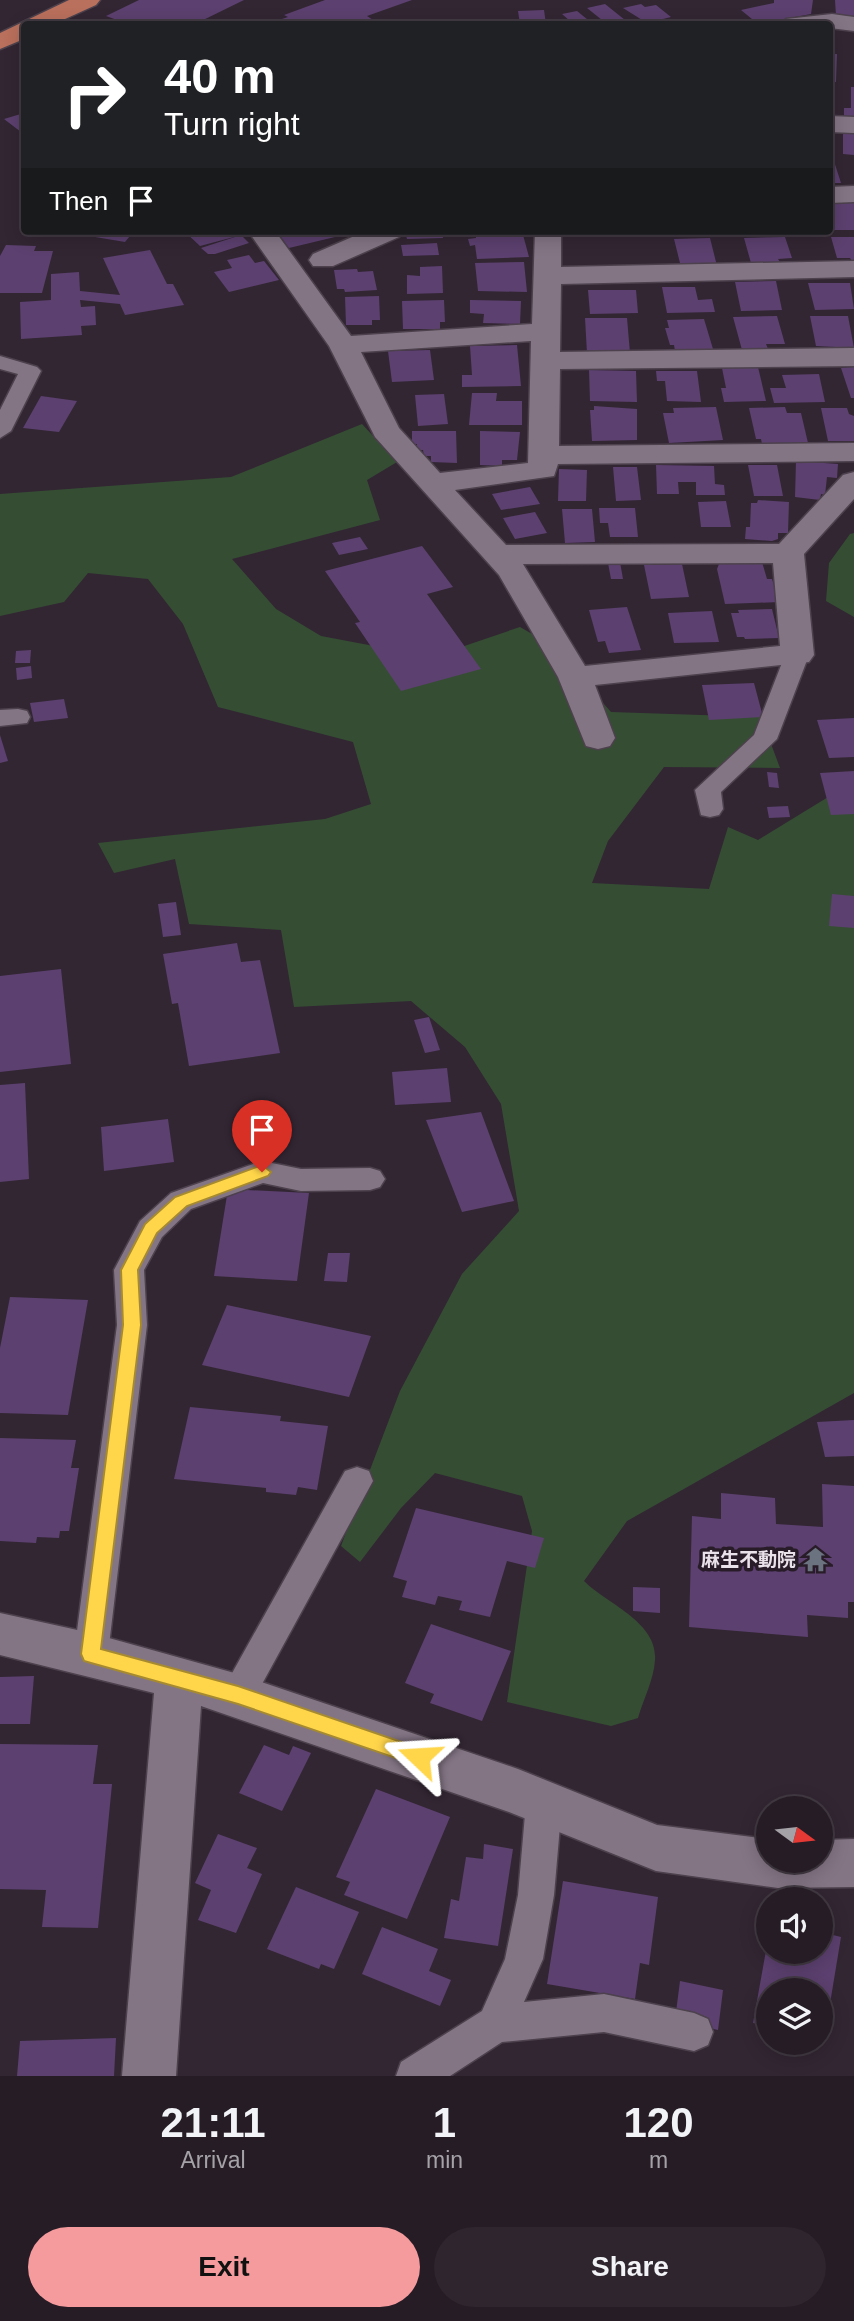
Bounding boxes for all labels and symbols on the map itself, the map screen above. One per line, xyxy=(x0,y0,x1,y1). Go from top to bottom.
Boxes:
pin xyxy=(232,1100,292,1172)
temple icon: 麻生不動院 xyxy=(802,1545,830,1573)
place label: 麻生不動院 xyxy=(701,1549,796,1570)
position arrow xyxy=(382,1720,456,1794)
north arrow xyxy=(756,1796,833,1872)

